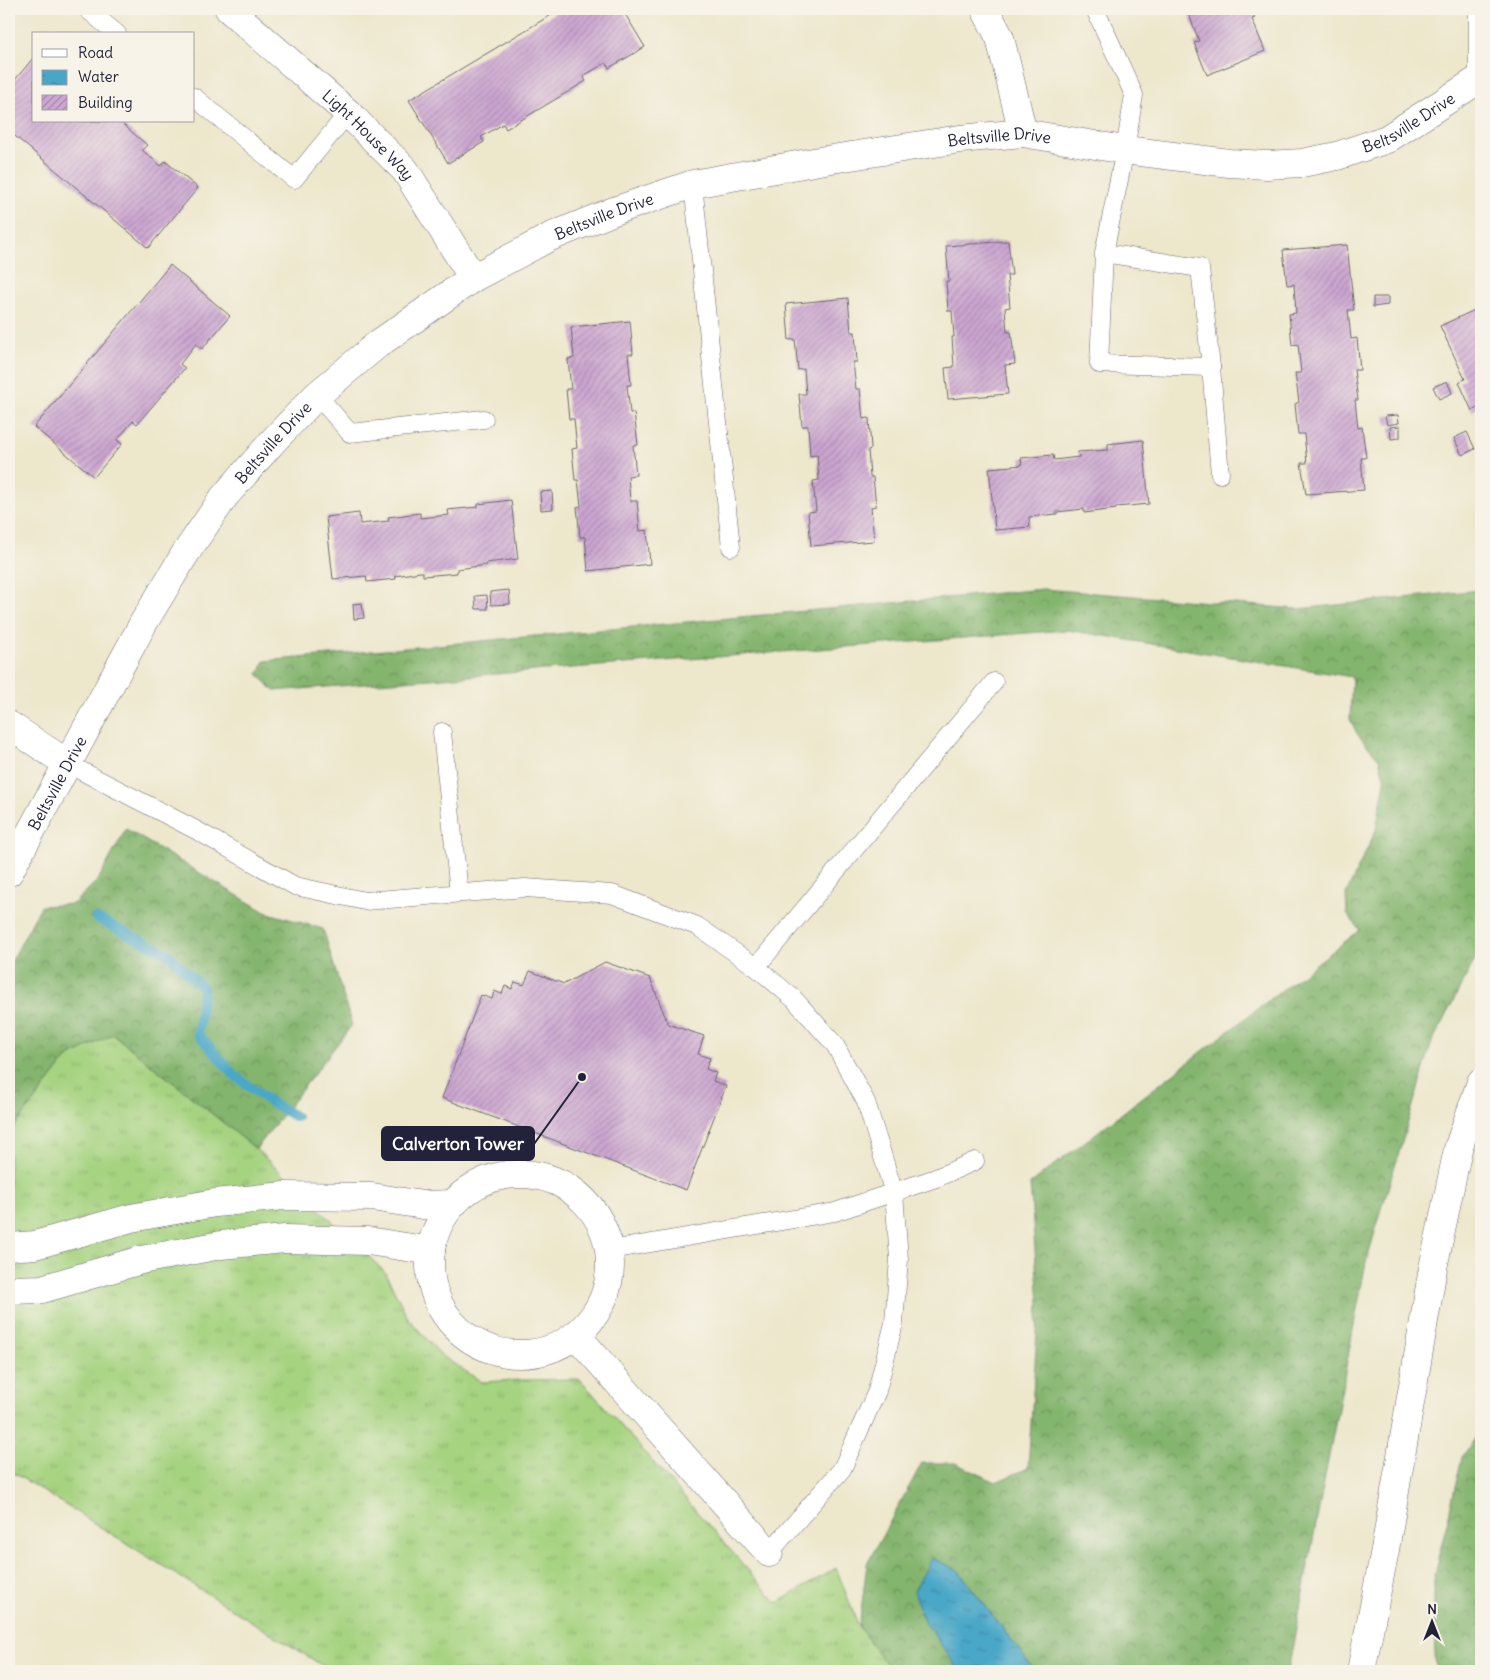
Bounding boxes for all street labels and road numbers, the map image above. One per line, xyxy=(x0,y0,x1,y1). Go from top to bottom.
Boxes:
street label: Light House Way xyxy=(318,85,419,184)
street label: Beltsville Drive xyxy=(1359,88,1458,157)
street label: Beltsville Drive xyxy=(946,123,1053,151)
street label: Beltsville Drive xyxy=(552,188,656,244)
street label: Beltsville Drive xyxy=(231,397,316,488)
street label: Beltsville Drive xyxy=(23,733,91,834)

